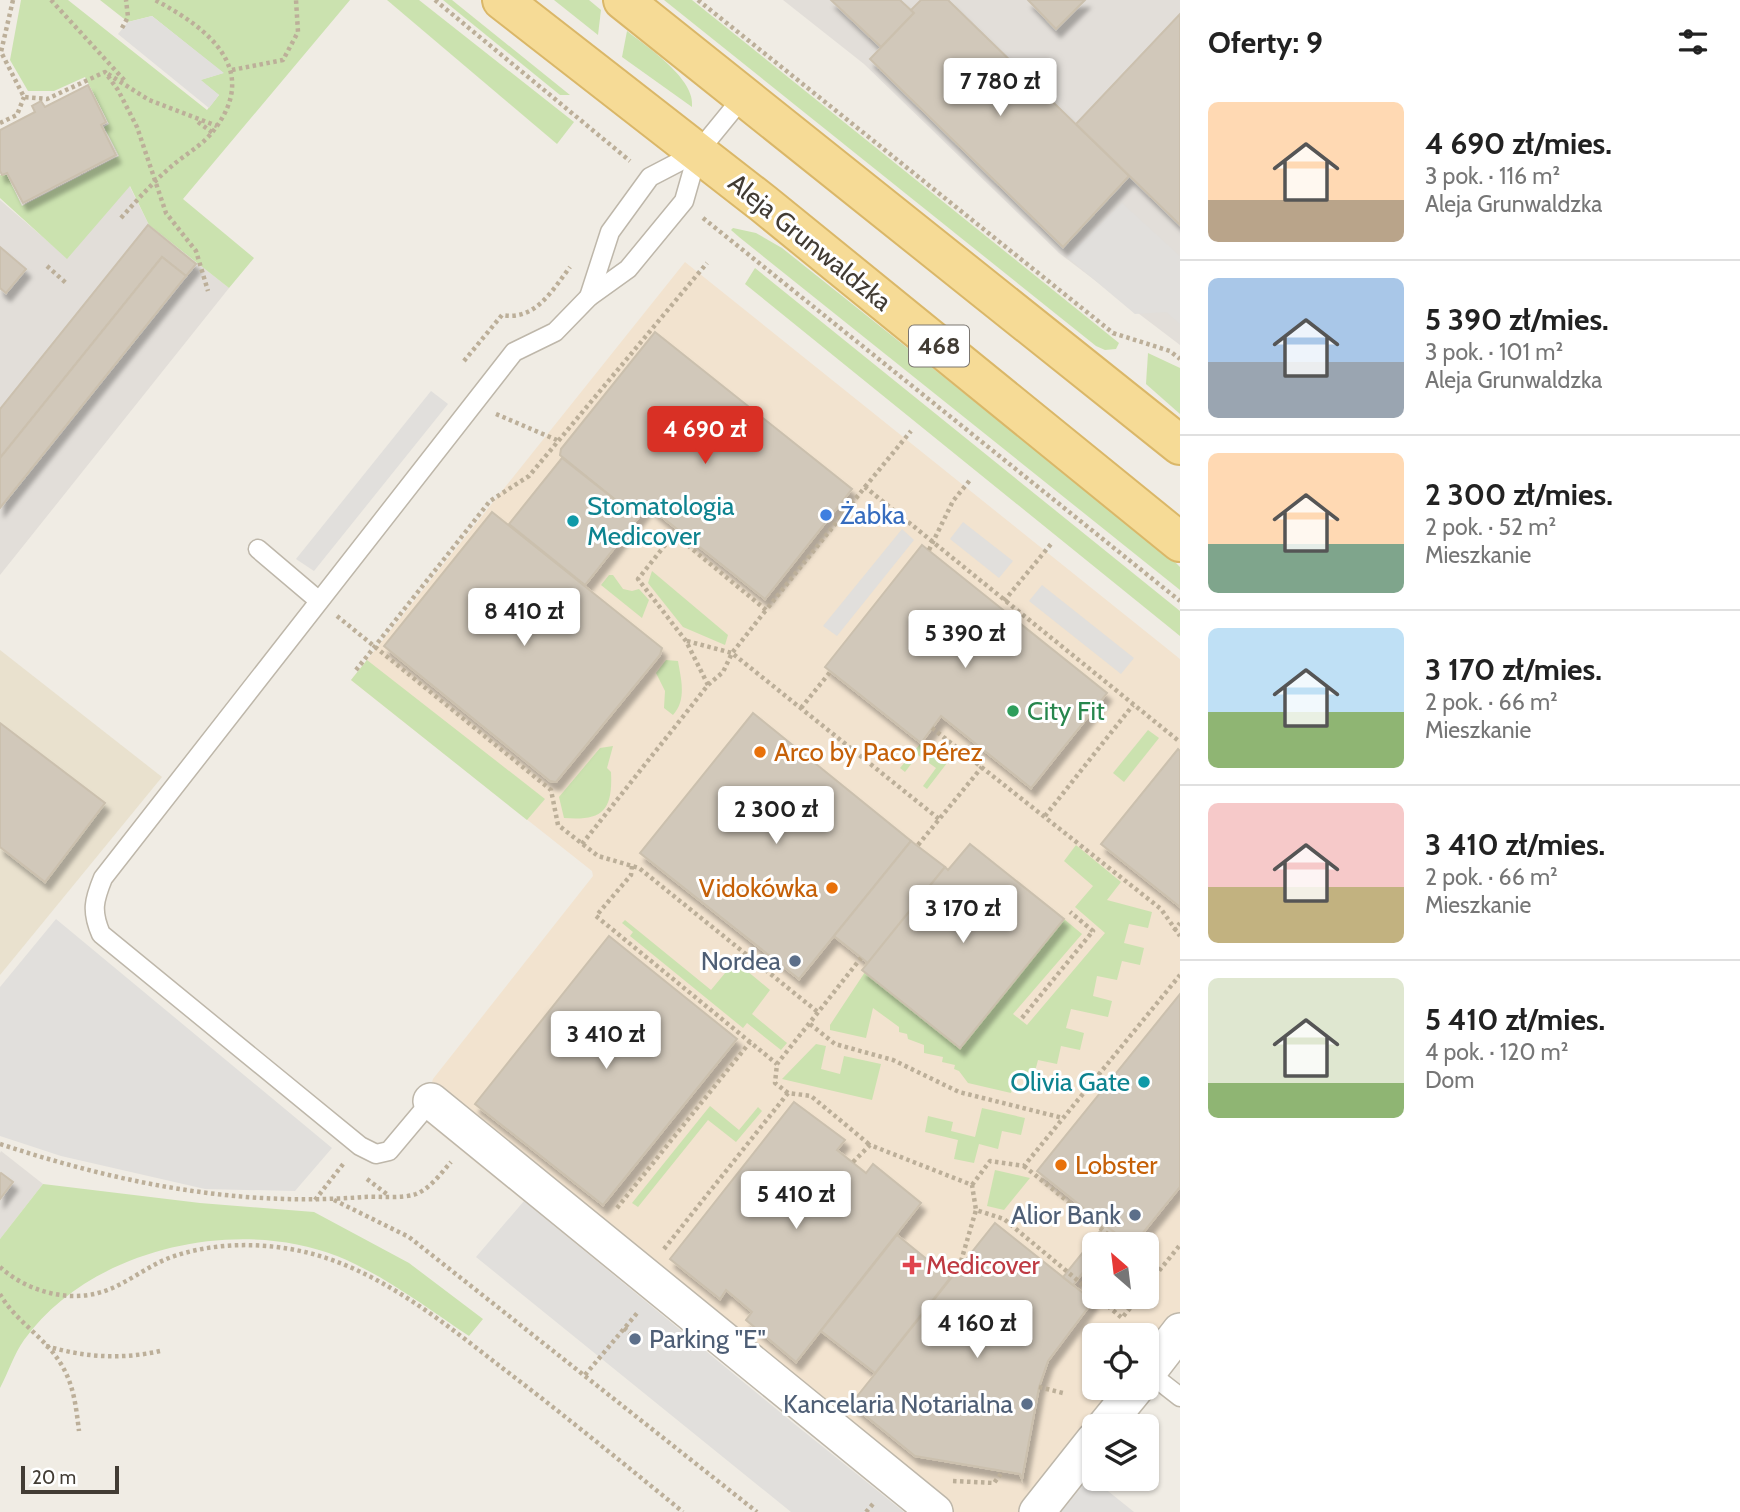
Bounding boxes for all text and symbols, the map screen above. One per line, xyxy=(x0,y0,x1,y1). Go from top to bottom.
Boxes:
icon: filters xyxy=(1674,23,1712,61)
text: Oferty: 9 xyxy=(1208,24,1323,61)
pin: 7 780 zł xyxy=(928,58,1072,118)
text: 7 780 zł xyxy=(960,67,1040,95)
text: 4 690 zł/mies. xyxy=(1425,125,1612,162)
icon: home xyxy=(1264,130,1348,214)
text: 3 pok. · 116 m² xyxy=(1425,162,1560,190)
street label: Aleja Grunwaldzka xyxy=(722,167,898,318)
text: Aleja Grunwaldzka xyxy=(1425,190,1602,218)
text: 5 390 zł/mies. xyxy=(1425,301,1609,338)
icon: home xyxy=(1264,306,1348,390)
road number: 468 xyxy=(909,326,969,366)
text: 3 pok. · 101 m² xyxy=(1425,338,1563,366)
text: Aleja Grunwaldzka xyxy=(1425,366,1602,394)
pin: 4 690 zł xyxy=(633,406,777,466)
text: 4 690 zł xyxy=(663,415,747,443)
text: 2 300 zł/mies. xyxy=(1425,476,1613,513)
icon: home xyxy=(1264,481,1348,565)
place label: Stomatologia Medicover xyxy=(587,490,735,552)
place label: Żabka xyxy=(840,499,906,531)
marker: Żabka xyxy=(818,507,834,523)
marker: Stomatologia Medicover xyxy=(565,513,581,529)
text: 2 pok. · 52 m² xyxy=(1425,513,1556,541)
text: Mieszkanie xyxy=(1425,541,1531,569)
pin: 8 410 zł xyxy=(452,588,596,648)
text: 8 410 zł xyxy=(484,597,564,625)
pin: 5 390 zł xyxy=(893,610,1037,670)
text: 5 390 zł xyxy=(924,619,1006,647)
text: 3 170 zł/mies. xyxy=(1425,651,1602,688)
icon: home xyxy=(1264,656,1348,740)
text: 2 pok. · 66 m² xyxy=(1425,688,1558,716)
place label: City Fit xyxy=(1027,695,1105,727)
marker: City Fit xyxy=(1005,703,1021,719)
text: Mieszkanie xyxy=(1425,716,1531,744)
place label: Arco by Paco Pérez xyxy=(774,736,983,768)
marker: Arco by Paco Pérez xyxy=(752,744,768,760)
pin: 2 300 zł xyxy=(704,786,848,846)
text: 2 300 zł xyxy=(734,795,818,823)
text: 3 410 zł/mies. xyxy=(1425,826,1605,863)
icon: home xyxy=(1264,831,1348,915)
text: 2 pok. · 66 m² xyxy=(1425,863,1558,891)
place label: Vidokówka xyxy=(699,872,819,904)
marker: Vidokówka xyxy=(824,880,840,896)
pin: 3 170 zł xyxy=(891,886,1035,945)
text: Mieszkanie xyxy=(1425,891,1531,919)
text: 3 170 zł xyxy=(925,894,1001,922)
place label: Nordea xyxy=(701,945,782,977)
marker: Nordea xyxy=(787,953,803,969)
text: 5 410 zł/mies. xyxy=(1425,1001,1605,1038)
icon: home xyxy=(1264,1006,1348,1090)
pin: 3 410 zł xyxy=(534,1012,678,1071)
text: 3 410 zł xyxy=(567,1020,645,1048)
text: 4 pok. · 120 m² xyxy=(1425,1038,1568,1066)
place label: Olivia Gate xyxy=(1010,1066,1130,1098)
text: Dom xyxy=(1425,1066,1474,1094)
marker: Olivia Gate xyxy=(1136,1074,1152,1090)
place label: Lobster xyxy=(1075,1149,1158,1181)
marker: Lobster xyxy=(1053,1157,1069,1173)
pin: 5 410 zł xyxy=(724,1172,868,1231)
text: 5 410 zł xyxy=(757,1180,835,1208)
place label: Alior Bank xyxy=(1011,1199,1121,1231)
marker: Alior Bank xyxy=(1127,1207,1143,1223)
north arrow xyxy=(1082,1232,1158,1309)
map controls xyxy=(1082,1232,1159,1491)
place label: Medicover xyxy=(926,1249,1041,1281)
marker: Medicover xyxy=(904,1257,920,1273)
pin: 4 160 zł xyxy=(905,1300,1049,1360)
text: 4 160 zł xyxy=(937,1309,1017,1337)
place label: Parking "E" xyxy=(649,1323,766,1355)
button: locate xyxy=(1082,1323,1159,1400)
marker: Parking "E" xyxy=(627,1331,643,1347)
place label: Kancelaria Notarialna xyxy=(783,1388,1014,1420)
marker: Kancelaria Notarialna xyxy=(1019,1396,1035,1412)
button: layers xyxy=(1082,1414,1159,1491)
scale bar xyxy=(21,1463,119,1495)
text: 20 m xyxy=(32,1466,76,1489)

